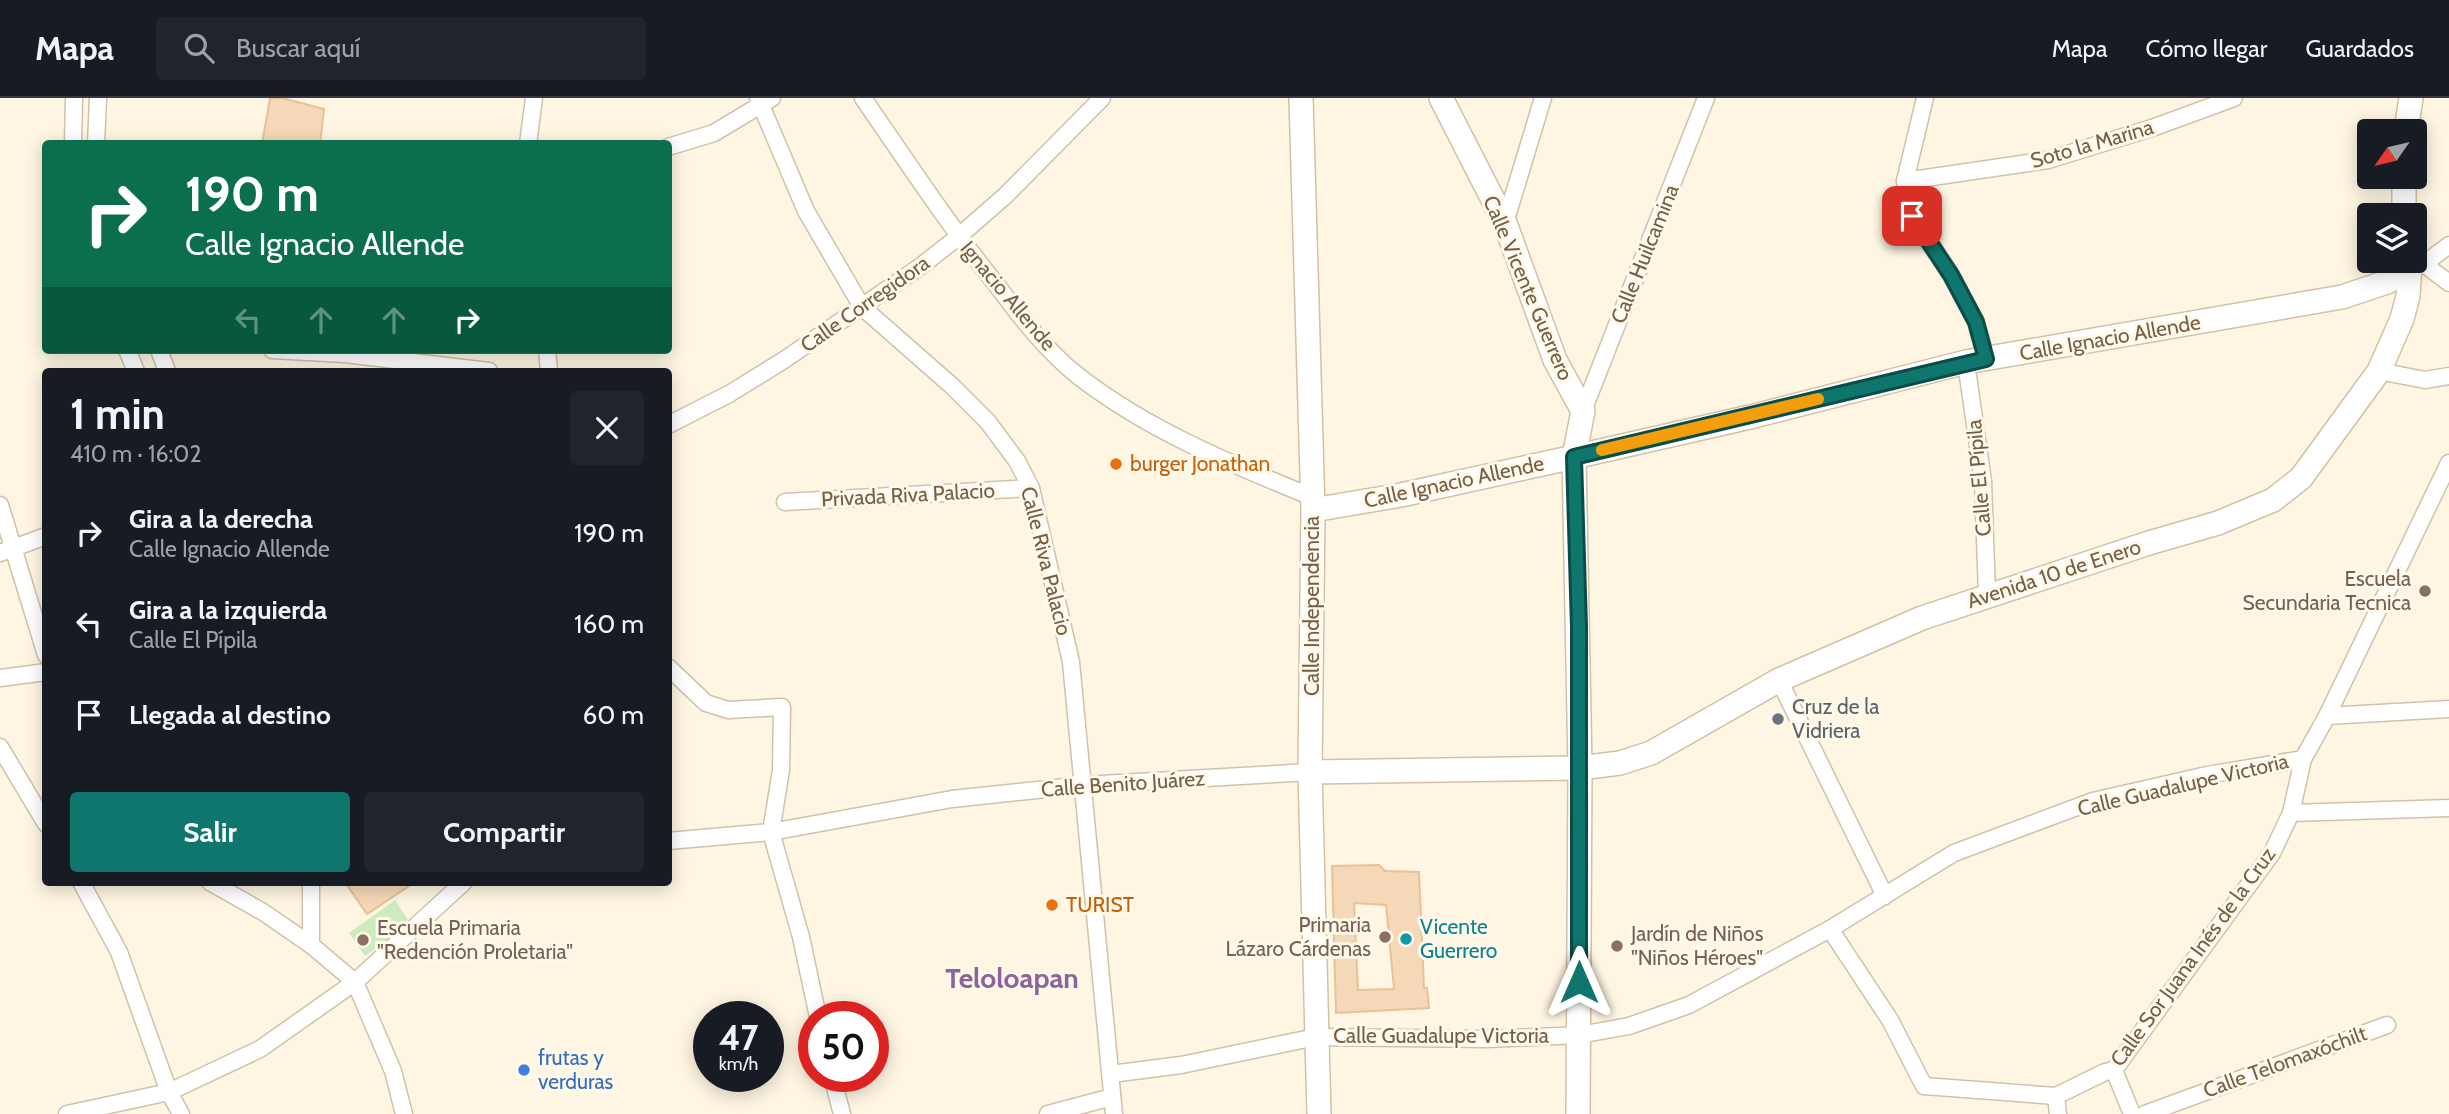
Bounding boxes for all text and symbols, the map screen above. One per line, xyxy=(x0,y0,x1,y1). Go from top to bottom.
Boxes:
search box xyxy=(156,17,646,80)
text: Mapa xyxy=(35,28,114,68)
icon: search xyxy=(180,29,218,67)
text: Buscar aquí xyxy=(236,32,360,64)
text: Mapa xyxy=(2052,34,2108,63)
text: Cómo llegar xyxy=(2146,34,2267,63)
text: Guardados xyxy=(2305,34,2414,63)
street label: Soto la Marina xyxy=(2028,114,2156,173)
north arrow xyxy=(2357,119,2427,189)
map controls xyxy=(2357,119,2427,273)
text: 190 m xyxy=(185,164,319,223)
icon: right xyxy=(70,168,161,259)
street label: Calle Huilcamina xyxy=(1605,181,1684,327)
pin xyxy=(1882,186,1942,246)
street label: Calle Vicente Guerrero xyxy=(1478,192,1579,384)
icon: arrive xyxy=(1893,197,1931,235)
button: layers xyxy=(2357,203,2427,273)
text: Calle Ignacio Allende xyxy=(185,224,464,263)
street label: Ignacio Allende xyxy=(955,236,1062,356)
street label: Calle Corregidora xyxy=(796,250,934,357)
icon: left xyxy=(229,301,267,339)
icon: ahead xyxy=(302,301,340,339)
icon: ahead xyxy=(375,301,413,339)
icon: right xyxy=(448,301,486,339)
street label: Calle Ignacio Allende xyxy=(2017,309,2203,366)
text: 1 min xyxy=(70,388,165,440)
button: close xyxy=(570,391,644,465)
street label: Calle El Pípila xyxy=(1961,419,1996,537)
text: 410 m · 16:02 xyxy=(70,440,201,468)
street label: Calle Ignacio Allende xyxy=(1362,450,1546,513)
place label: burger Jonathan xyxy=(1130,451,1270,476)
marker: burger Jonathan xyxy=(1108,456,1124,472)
street label: Privada Riva Palacio xyxy=(820,477,996,512)
street label: Calle Riva Palacio xyxy=(1016,484,1077,638)
text: Gira a la derecha xyxy=(129,503,313,535)
icon: right xyxy=(70,514,108,552)
street label: Calle Independencia xyxy=(1299,516,1324,696)
text: 190 m xyxy=(574,517,644,549)
street label: Avenida 10 de Enero xyxy=(1964,534,2144,613)
text: Calle Ignacio Allende xyxy=(129,535,330,563)
place label: Escuela Secundaria Tecnica xyxy=(2242,566,2411,615)
marker: Escuela Secundaria Tecnica xyxy=(2417,583,2433,599)
text: Gira a la izquierda xyxy=(129,594,327,626)
icon: left xyxy=(70,605,108,643)
text: 160 m xyxy=(574,608,644,640)
text: Calle El Pípila xyxy=(129,626,257,654)
place label: Cruz de la Vidriera xyxy=(1792,694,1879,743)
icon: arrive xyxy=(70,696,108,734)
text: Llegada al destino xyxy=(129,699,331,731)
text: 60 m xyxy=(582,699,644,731)
marker: Cruz de la Vidriera xyxy=(1770,711,1786,727)
street label: Calle Guadalupe Victoria xyxy=(2075,748,2291,821)
street label: Calle Benito Juárez xyxy=(1040,765,1206,802)
button: Salir xyxy=(70,792,350,872)
button: Compartir xyxy=(364,792,644,872)
street label: Calle Sor Juana Inés de la Cruz xyxy=(2105,842,2281,1071)
place label: TURIST xyxy=(1066,892,1134,917)
marker: TURIST xyxy=(1044,897,1060,913)
place label: Primaria Lázaro Cárdenas xyxy=(1225,912,1371,961)
place label: Vicente Guerrero xyxy=(1420,914,1497,963)
place label: Escuela Primaria "Redención Proletaria" xyxy=(377,915,573,964)
place label: Jardín de Niños "Niños Héroes" xyxy=(1630,921,1764,970)
marker: Primaria Lázaro Cárdenas xyxy=(1377,929,1393,945)
marker: Vicente Guerrero xyxy=(1398,931,1414,947)
marker: Escuela Primaria "Redención Proletaria" xyxy=(355,932,371,948)
marker: Jardín de Niños "Niños Héroes" xyxy=(1609,938,1625,954)
position arrow xyxy=(1542,945,1616,1019)
district label: Teloloapan xyxy=(945,961,1079,995)
speed limit sign: 50 xyxy=(798,1001,889,1092)
text: 47 xyxy=(719,1016,758,1059)
street label: Calle Telomaxóchilt xyxy=(2200,1020,2370,1103)
street label: Calle Guadalupe Victoria xyxy=(1333,1023,1549,1048)
place label: frutas y verduras xyxy=(538,1045,613,1094)
text: km/h xyxy=(719,1053,758,1075)
marker: frutas y verduras xyxy=(516,1062,532,1078)

